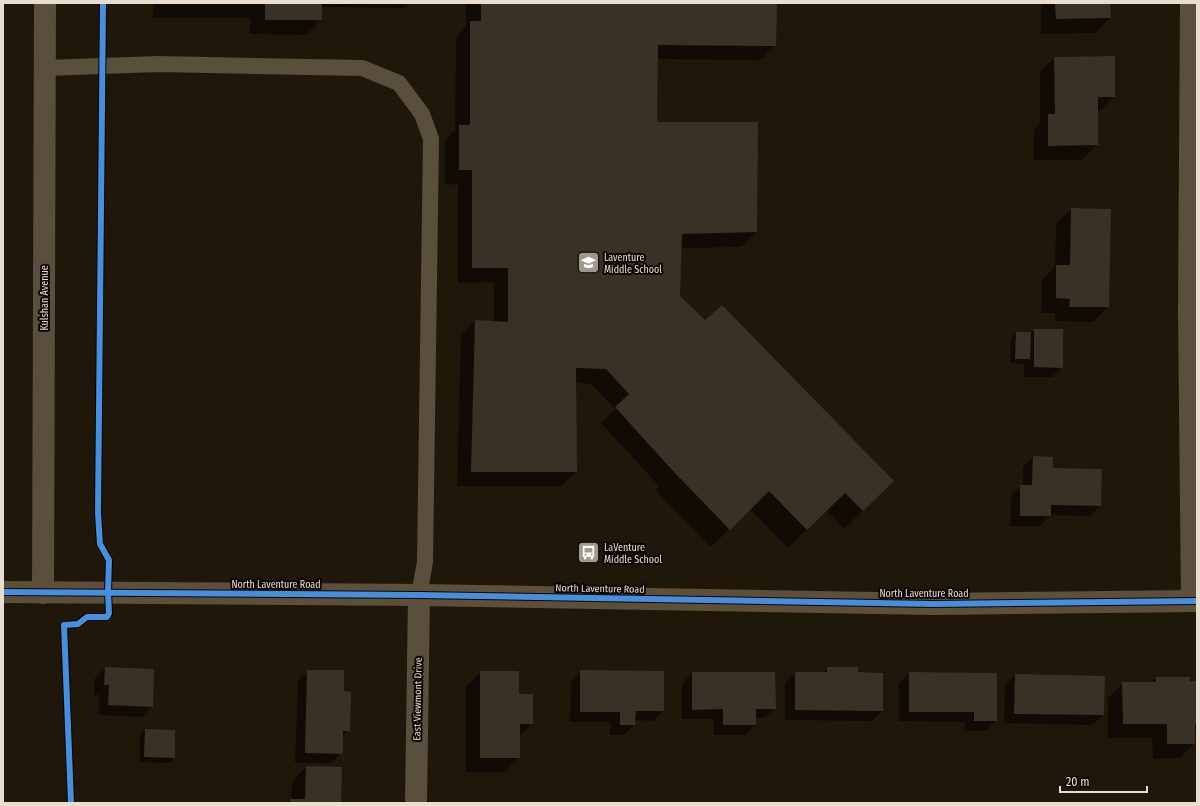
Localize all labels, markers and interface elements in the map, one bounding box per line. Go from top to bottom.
school or university icon: Laventure Middle School [575,250,601,276]
place label: Laventure Middle School [604,252,662,276]
street label: Kulshan Avenue [39,265,51,331]
bus stop icon: LaVenture Middle School [576,540,602,566]
place label: LaVenture Middle School [604,542,662,566]
street label: North Laventure Road [231,579,321,591]
street label: North Laventure Road [555,582,645,596]
street label: North Laventure Road [879,588,969,600]
street label: East Viewmont Drive [411,657,425,741]
scale bar [1060,768,1147,794]
text: 20 m [1066,775,1090,789]

